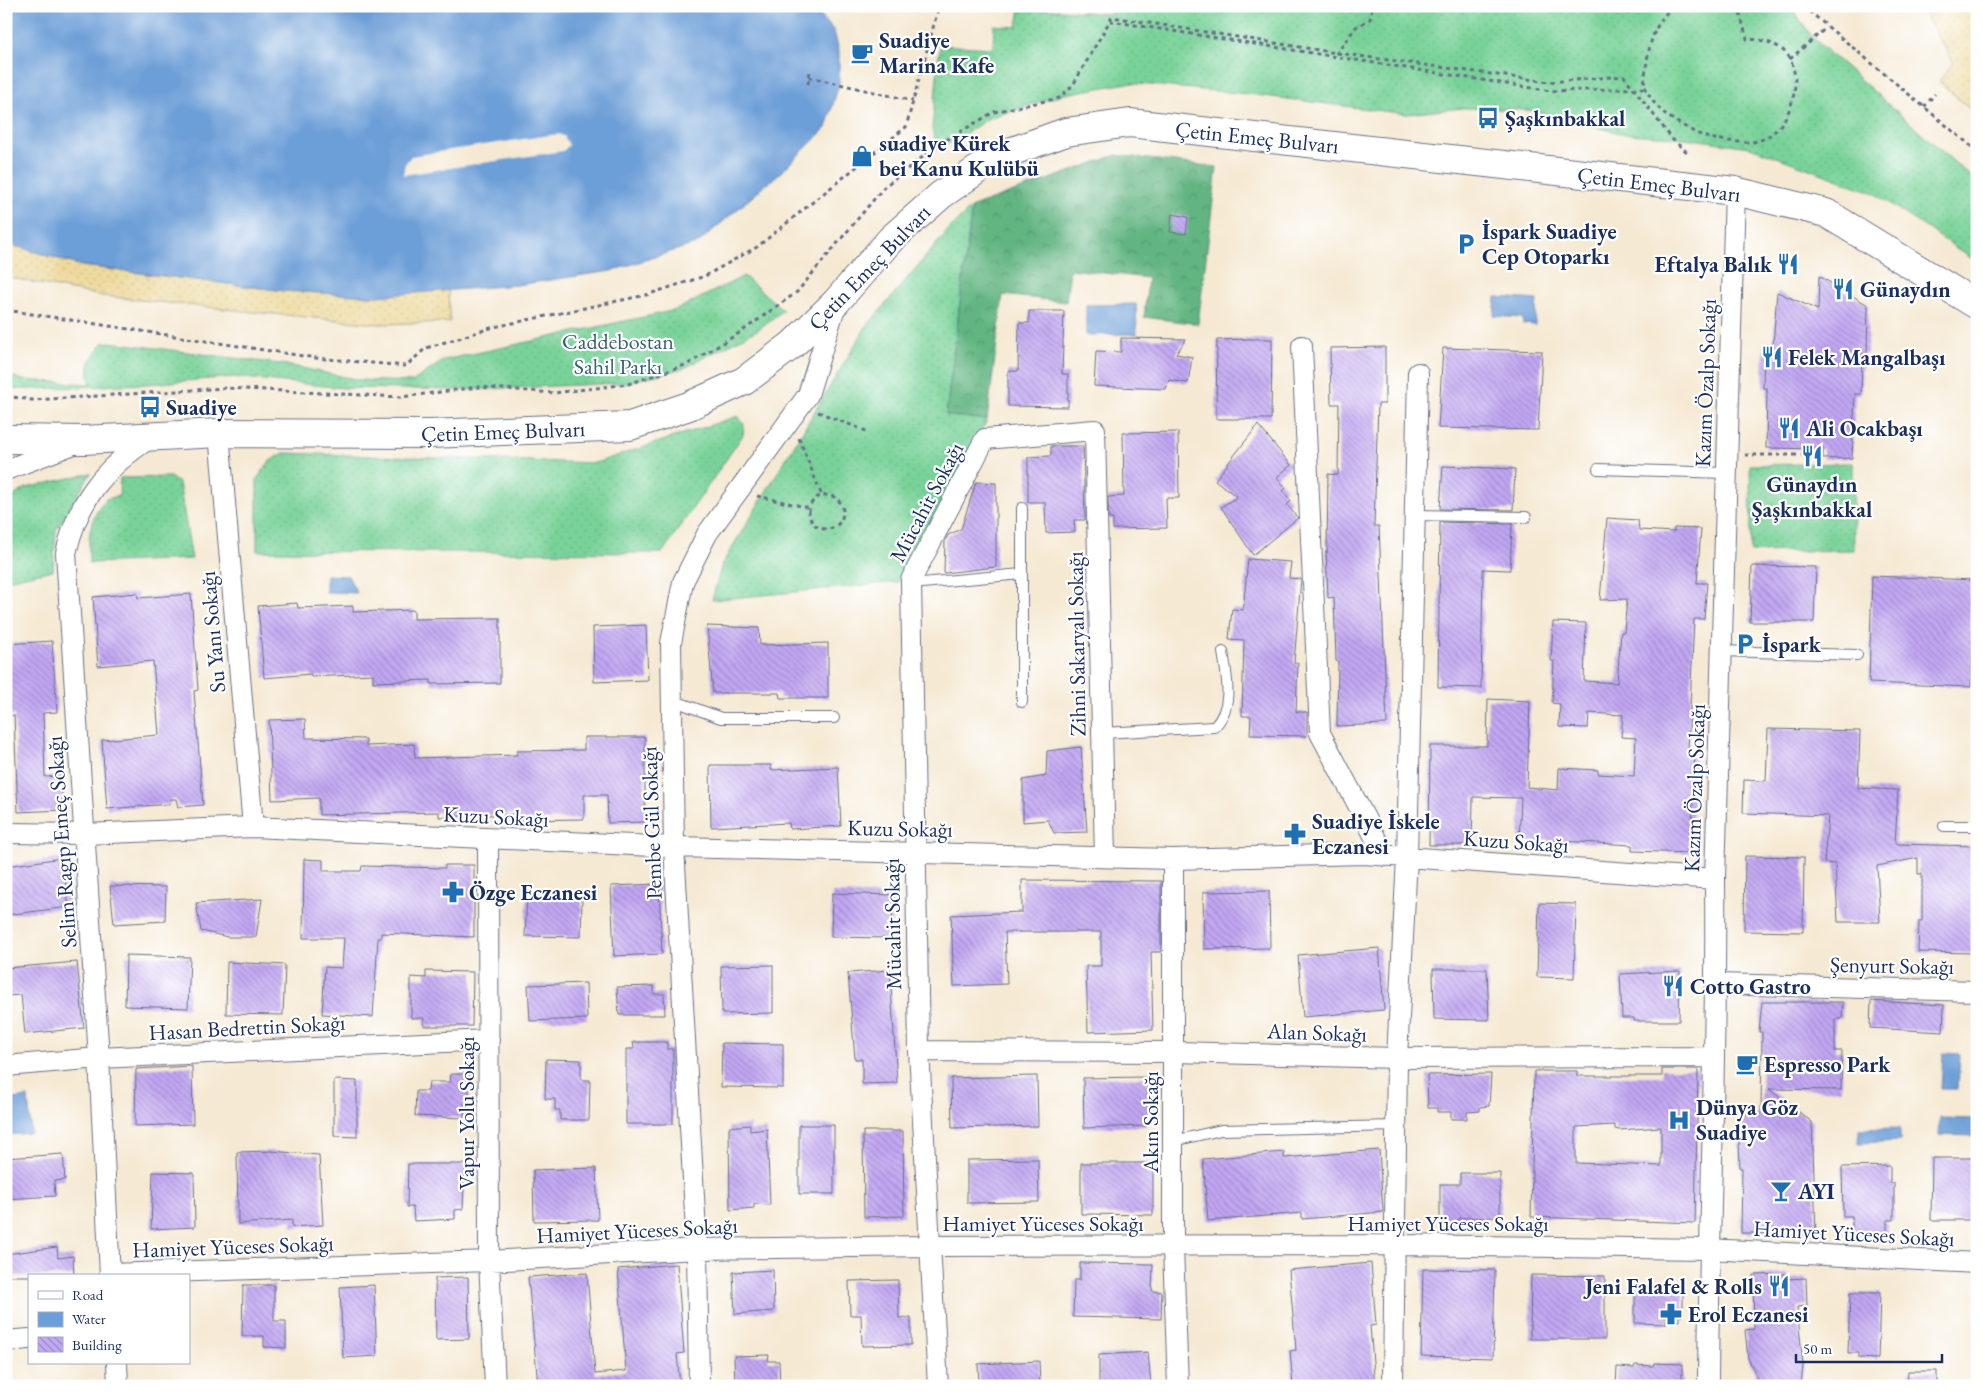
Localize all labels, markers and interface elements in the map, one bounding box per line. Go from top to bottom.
place label: Suadiye Marina Kafe [879,26,994,80]
cafe icon: Suadiye Marina Kafe [849,40,875,66]
place label: Şaşkınbakkal [1505,104,1625,133]
bus stop icon: Şaşkınbakkal [1475,105,1501,131]
street label: Çetin Emeç Bulvarı [1174,114,1340,161]
place label: suadiye Kürek bei Kanu Kulübü [879,129,1039,183]
shop icon: suadiye Kürek bei Kanu Kulübü [849,143,875,169]
street label: Çetin Emeç Bulvarı [1576,160,1742,209]
street label: Çetin Emeç Bulvarı [802,198,937,337]
place label: İspark Suadiye Cep Otoparkı [1482,217,1617,271]
parking icon: İspark Suadiye Cep Otoparkı [1453,231,1479,257]
place label: Eftalya Balık [1654,250,1773,279]
restaurant icon: Eftalya Balık [1775,251,1801,277]
place label: Günaydın [1860,275,1951,304]
restaurant icon: Günaydın [1830,276,1856,302]
street label: Kazım Özalp Sokağı [1688,298,1723,468]
park label: Caddebostan Sahil Parkı [562,327,674,381]
place label: Felek Mangalbaşı [1788,343,1946,372]
restaurant icon: Felek Mangalbaşı [1759,344,1785,370]
place label: Suadiye [166,393,237,422]
bus stop icon: Suadiye [137,394,163,420]
street label: Çetin Emeç Bulvarı [420,414,586,449]
place label: Ali Ocakbaşı [1805,414,1923,443]
restaurant icon: Ali Ocakbaşı [1776,415,1802,441]
street label: Mücahit Sokağı [883,437,970,567]
restaurant icon: Günaydın Şaşkınbakkal [1799,443,1825,469]
place label: Günaydın Şaşkınbakkal [1752,470,1872,524]
street label: Zihni Sakaryalı Sokağı [1060,551,1093,737]
street label: Su Yanı Sokağı [193,570,232,694]
place label: İspark [1762,630,1822,659]
parking icon: İspark [1732,631,1758,657]
street label: Kazım Özalp Sokağı [1677,703,1712,873]
street label: Selim Ragıp Emeç Sokağı [40,735,83,949]
street label: Pembe Gül Sokağı [634,746,669,900]
street label: Kuzu Sokağı [442,799,550,834]
place label: Suadiye İskele Eczanesi [1312,807,1440,861]
street label: Kuzu Sokağı [847,813,953,844]
pharmacy icon: Suadiye İskele Eczanesi [1282,821,1308,847]
street label: Kuzu Sokağı [1462,823,1570,860]
street label: Mücahit Sokağı [877,858,908,990]
place label: Özge Eczanesi [469,878,598,907]
pharmacy icon: Özge Eczanesi [440,879,466,905]
street label: Şenyurt Sokağı [1830,950,1954,981]
place label: Cotto Gastro [1690,972,1811,1001]
restaurant icon: Cotto Gastro [1660,973,1686,999]
street label: Hasan Bedrettin Sokağı [148,1008,346,1047]
street label: Alan Sokağı [1265,1016,1368,1049]
street label: Vapur Yolu Sokağı [452,1036,481,1190]
place label: Espresso Park [1764,1050,1891,1079]
cafe icon: Espresso Park [1734,1051,1760,1077]
street label: Akın Sokağı [1136,1071,1165,1174]
place label: Dünya Göz Suadiye [1696,1093,1799,1147]
hospital icon: Dünya Göz Suadiye [1666,1107,1692,1133]
place label: AYI [1797,1177,1835,1206]
bar icon: AYI [1768,1178,1794,1204]
street label: Hamiyet Yüceses Sokağı [942,1209,1144,1238]
street label: Hamiyet Yüceses Sokağı [1347,1209,1549,1238]
street label: Hamiyet Yüceses Sokağı [536,1211,738,1250]
street label: Hamiyet Yüceses Sokağı [1753,1214,1955,1253]
street label: Hamiyet Yüceses Sokağı [132,1228,334,1265]
place label: Jeni Falafel & Rolls [1583,1272,1762,1301]
restaurant icon: Jeni Falafel & Rolls [1766,1273,1792,1299]
legend [28,1274,190,1364]
text: Road [72,1285,104,1304]
place label: Erol Eczanesi [1688,1300,1809,1329]
pharmacy icon: Erol Eczanesi [1658,1301,1684,1327]
text: Water [72,1309,106,1328]
scale bar [1796,1332,1942,1364]
text: Building [72,1335,122,1354]
text: 50 m [1803,1339,1832,1358]

